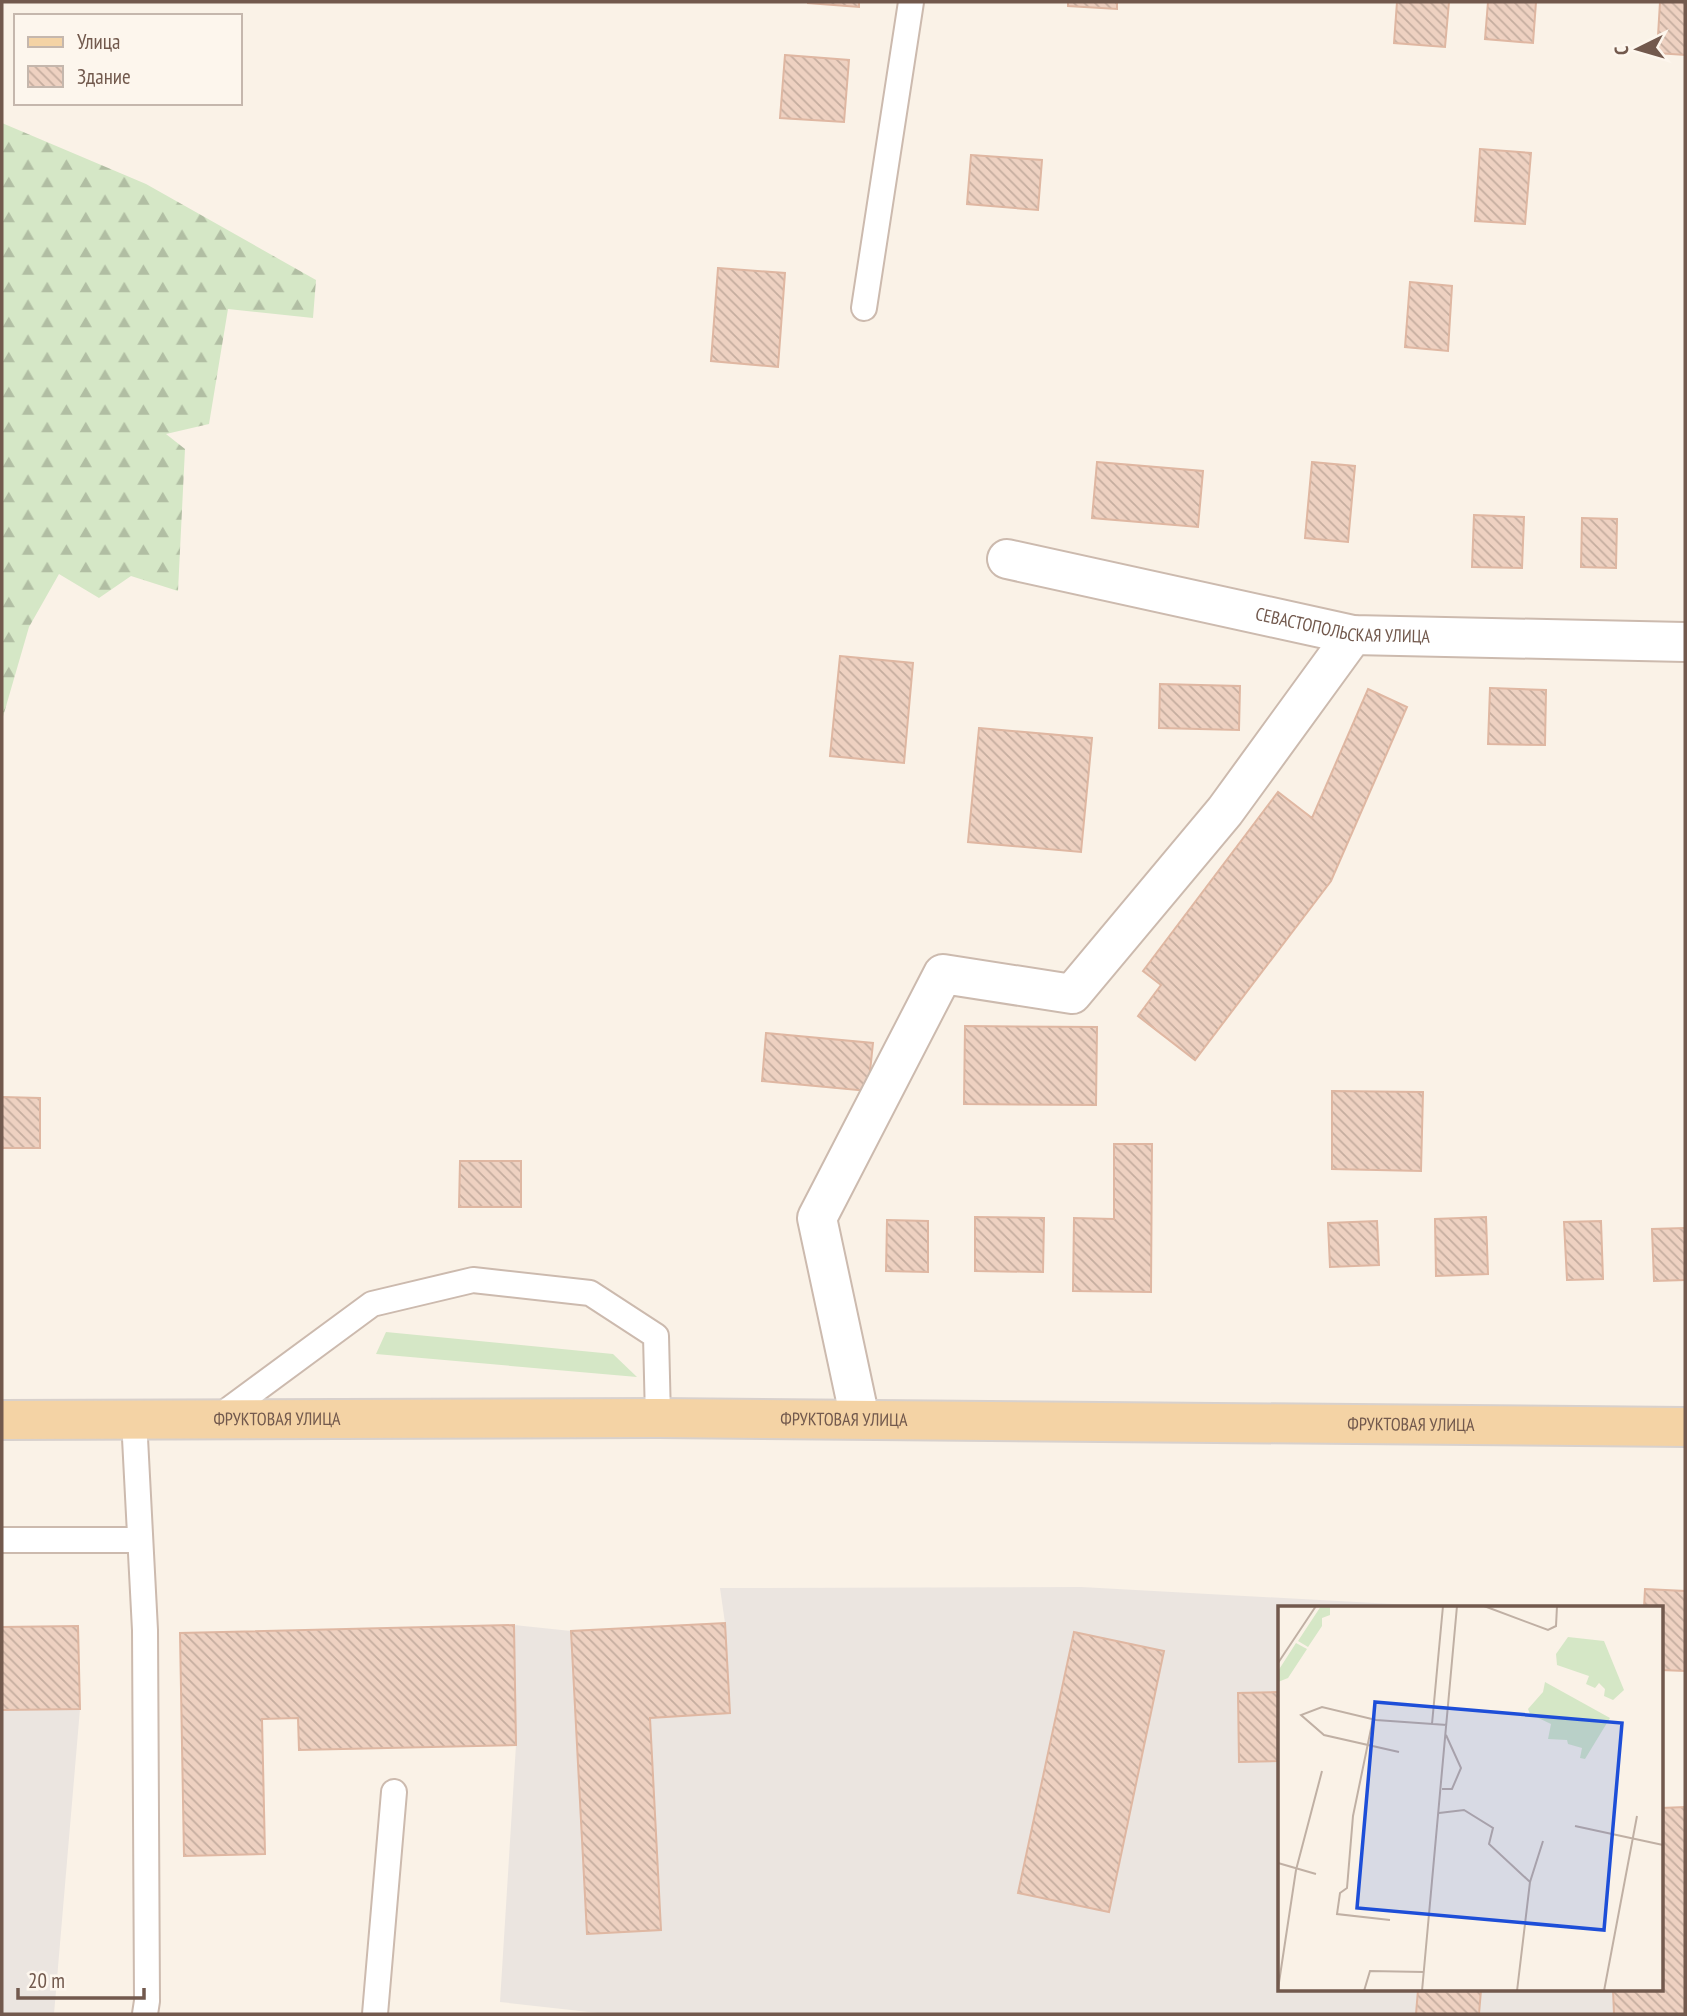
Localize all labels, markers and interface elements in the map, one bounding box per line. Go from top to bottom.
legend [14,14,242,105]
north arrow [1603,14,1673,84]
text: Улица [77,28,120,55]
text: С [1609,45,1633,56]
text: Здание [77,63,131,90]
street label: СЕВАСТОПОЛЬСКАЯ УЛИЦА [1253,602,1431,648]
street label: ФРУКТОВАЯ УЛИЦА [213,1407,341,1430]
street label: ФРУКТОВАЯ УЛИЦА [780,1407,908,1431]
street label: ФРУКТОВАЯ УЛИЦА [1347,1412,1475,1436]
inset map [1278,1606,1662,1992]
scale bar [18,1956,144,2000]
text: 20 m [28,1967,65,1994]

